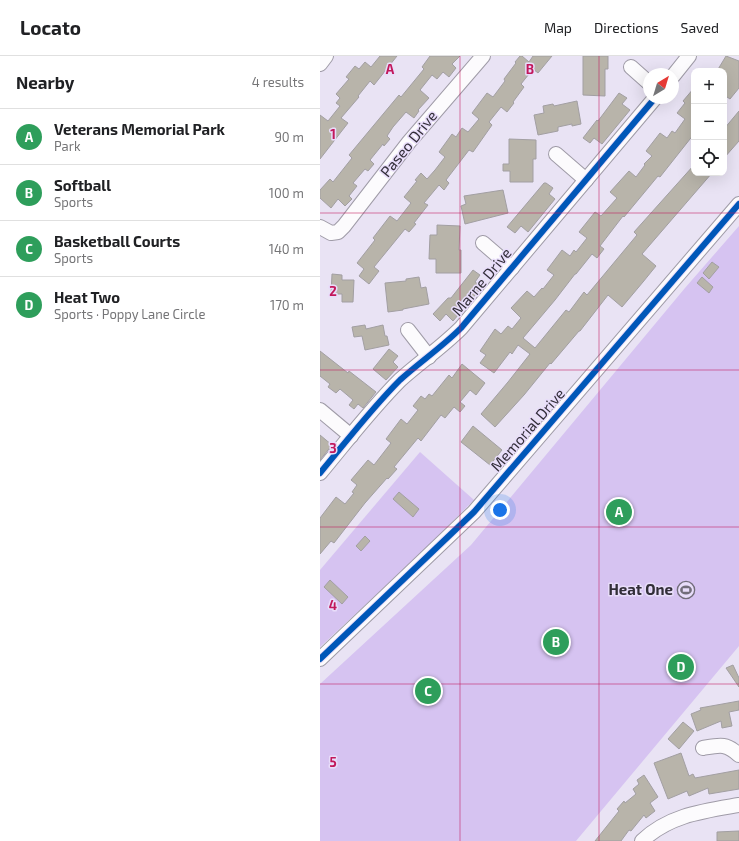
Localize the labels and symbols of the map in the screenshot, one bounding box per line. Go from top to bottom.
text: A [386,61,395,77]
text: B [526,61,534,77]
north arrow [643,68,679,104]
street label: Paseo Drive [376,107,440,180]
text: 1 [330,126,336,142]
street label: Marne Drive [448,244,515,319]
text: 2 [329,283,337,299]
street label: Memorial Drive [486,384,568,474]
text: 3 [329,440,337,456]
pin: A [606,497,632,527]
your location [490,500,510,520]
place label: Heat One [608,580,673,598]
sports icon: Heat One [676,580,696,600]
text: 4 [329,597,337,613]
pin: B [543,627,569,657]
pin: D [668,652,694,682]
pin: C [415,676,441,706]
text: 5 [329,754,337,770]

